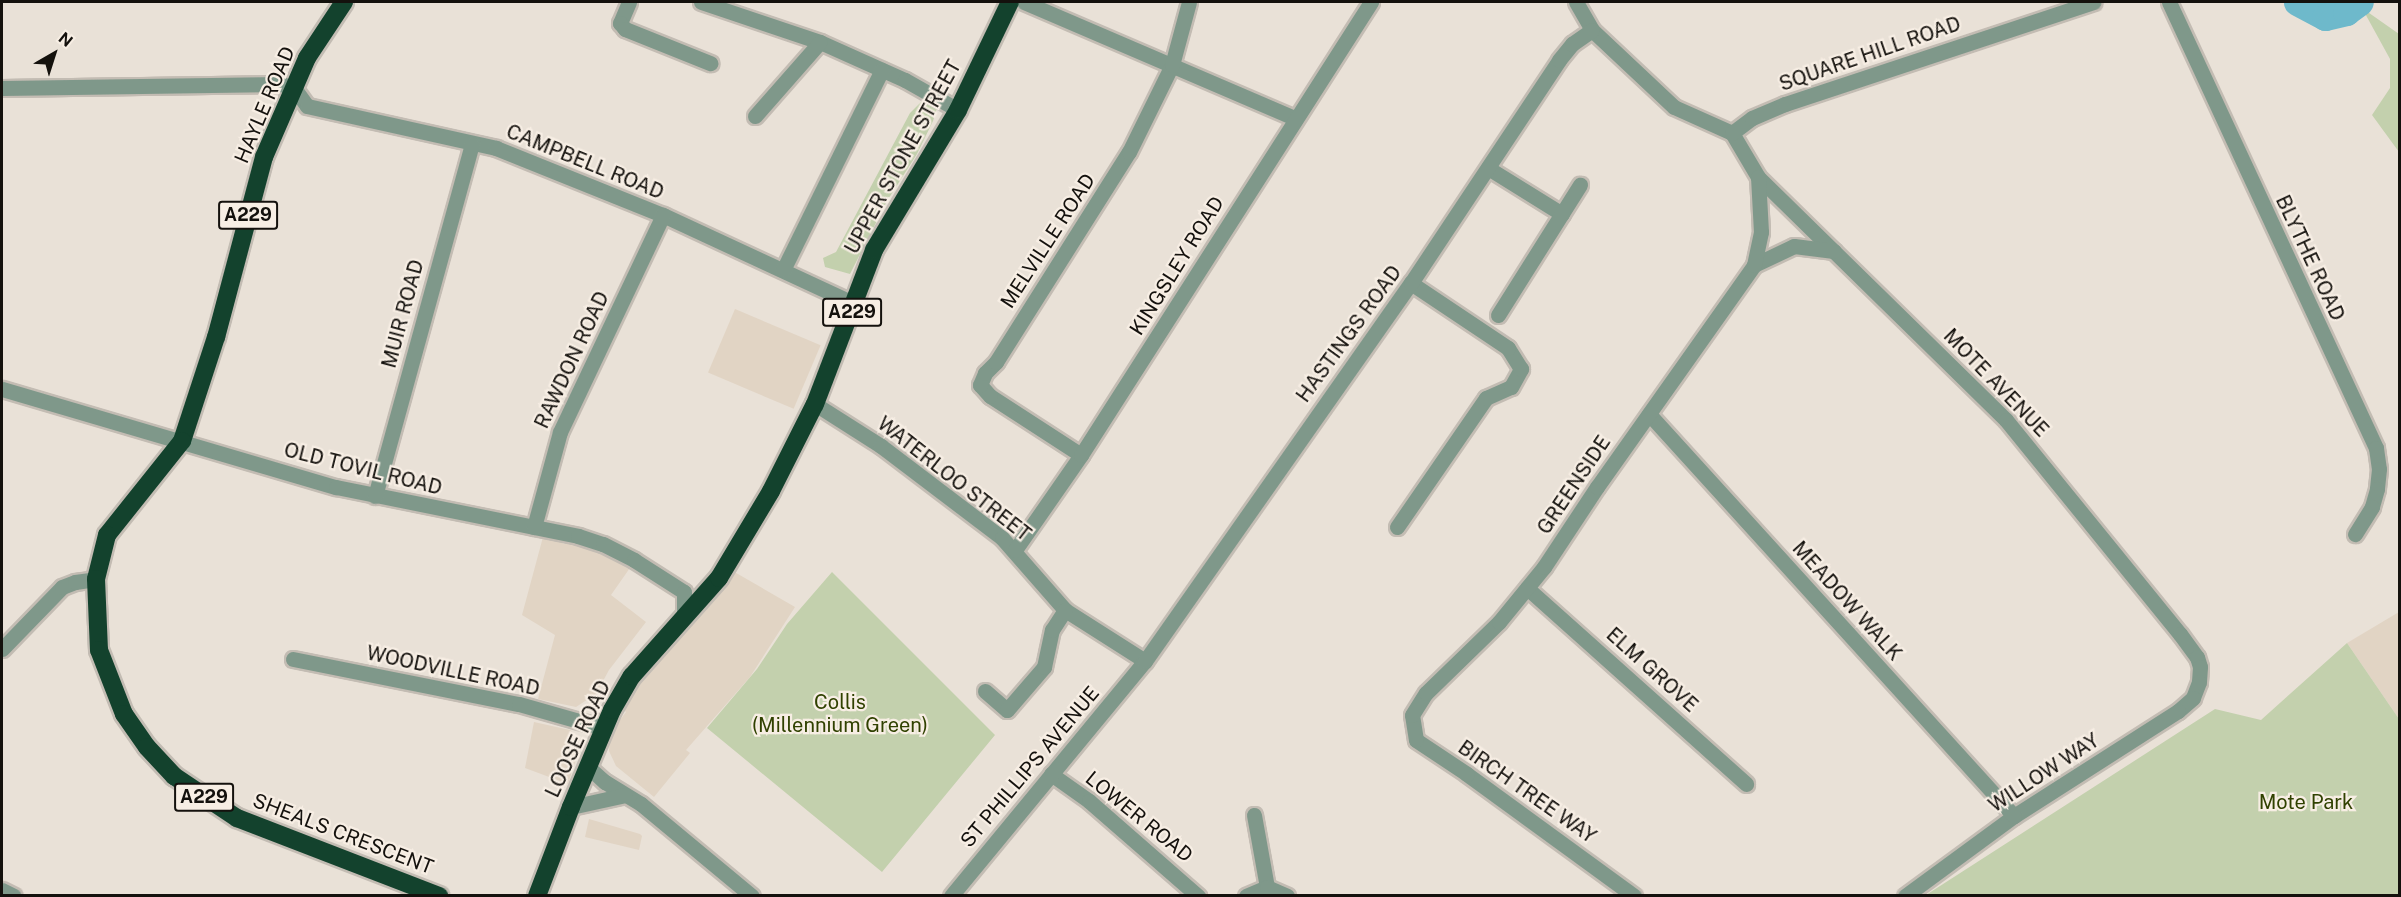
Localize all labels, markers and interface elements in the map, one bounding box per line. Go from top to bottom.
street label: SQUARE HILL ROAD [1776,12,1964,96]
north arrow [24,24,84,84]
text: N [55,28,76,51]
street label: HAYLE ROAD [230,43,300,167]
street label: UPPER STONE STREET [840,56,966,258]
street label: CAMPBELL ROAD [503,119,667,205]
street label: MELVILLE ROAD [996,169,1100,313]
street label: BLYTHE ROAD [2270,191,2350,325]
street label: KINGSLEY ROAD [1125,192,1229,340]
road number: A229 [218,200,278,230]
street label: MUIR ROAD [377,257,429,371]
street label: HASTINGS ROAD [1291,261,1407,407]
street label: RAWDON ROAD [530,288,614,432]
road number: A229 [822,297,882,327]
street label: MOTE AVENUE [1938,324,2054,442]
street label: WATERLOO STREET [872,412,1036,546]
street label: GREENSIDE [1532,431,1616,539]
street label: OLD TOVIL ROAD [282,438,444,500]
street label: MEADOW WALK [1787,536,1907,666]
street label: ELM GROVE [1601,623,1703,717]
street label: WOODVILLE ROAD [364,641,542,701]
street label: LOOSE ROAD [540,677,616,801]
street label: ST PHILLIPS AVENUE [956,682,1104,852]
park label: Collis (Millennium Green) [752,691,928,738]
street label: WILLOW WAY [1984,728,2104,818]
street label: BIRCH TREE WAY [1453,735,1601,849]
street label: LOWER ROAD [1081,766,1197,868]
road number: A229 [174,782,234,812]
street label: SHEALS CRESCENT [249,789,437,879]
park label: Mote Park [2259,790,2353,814]

